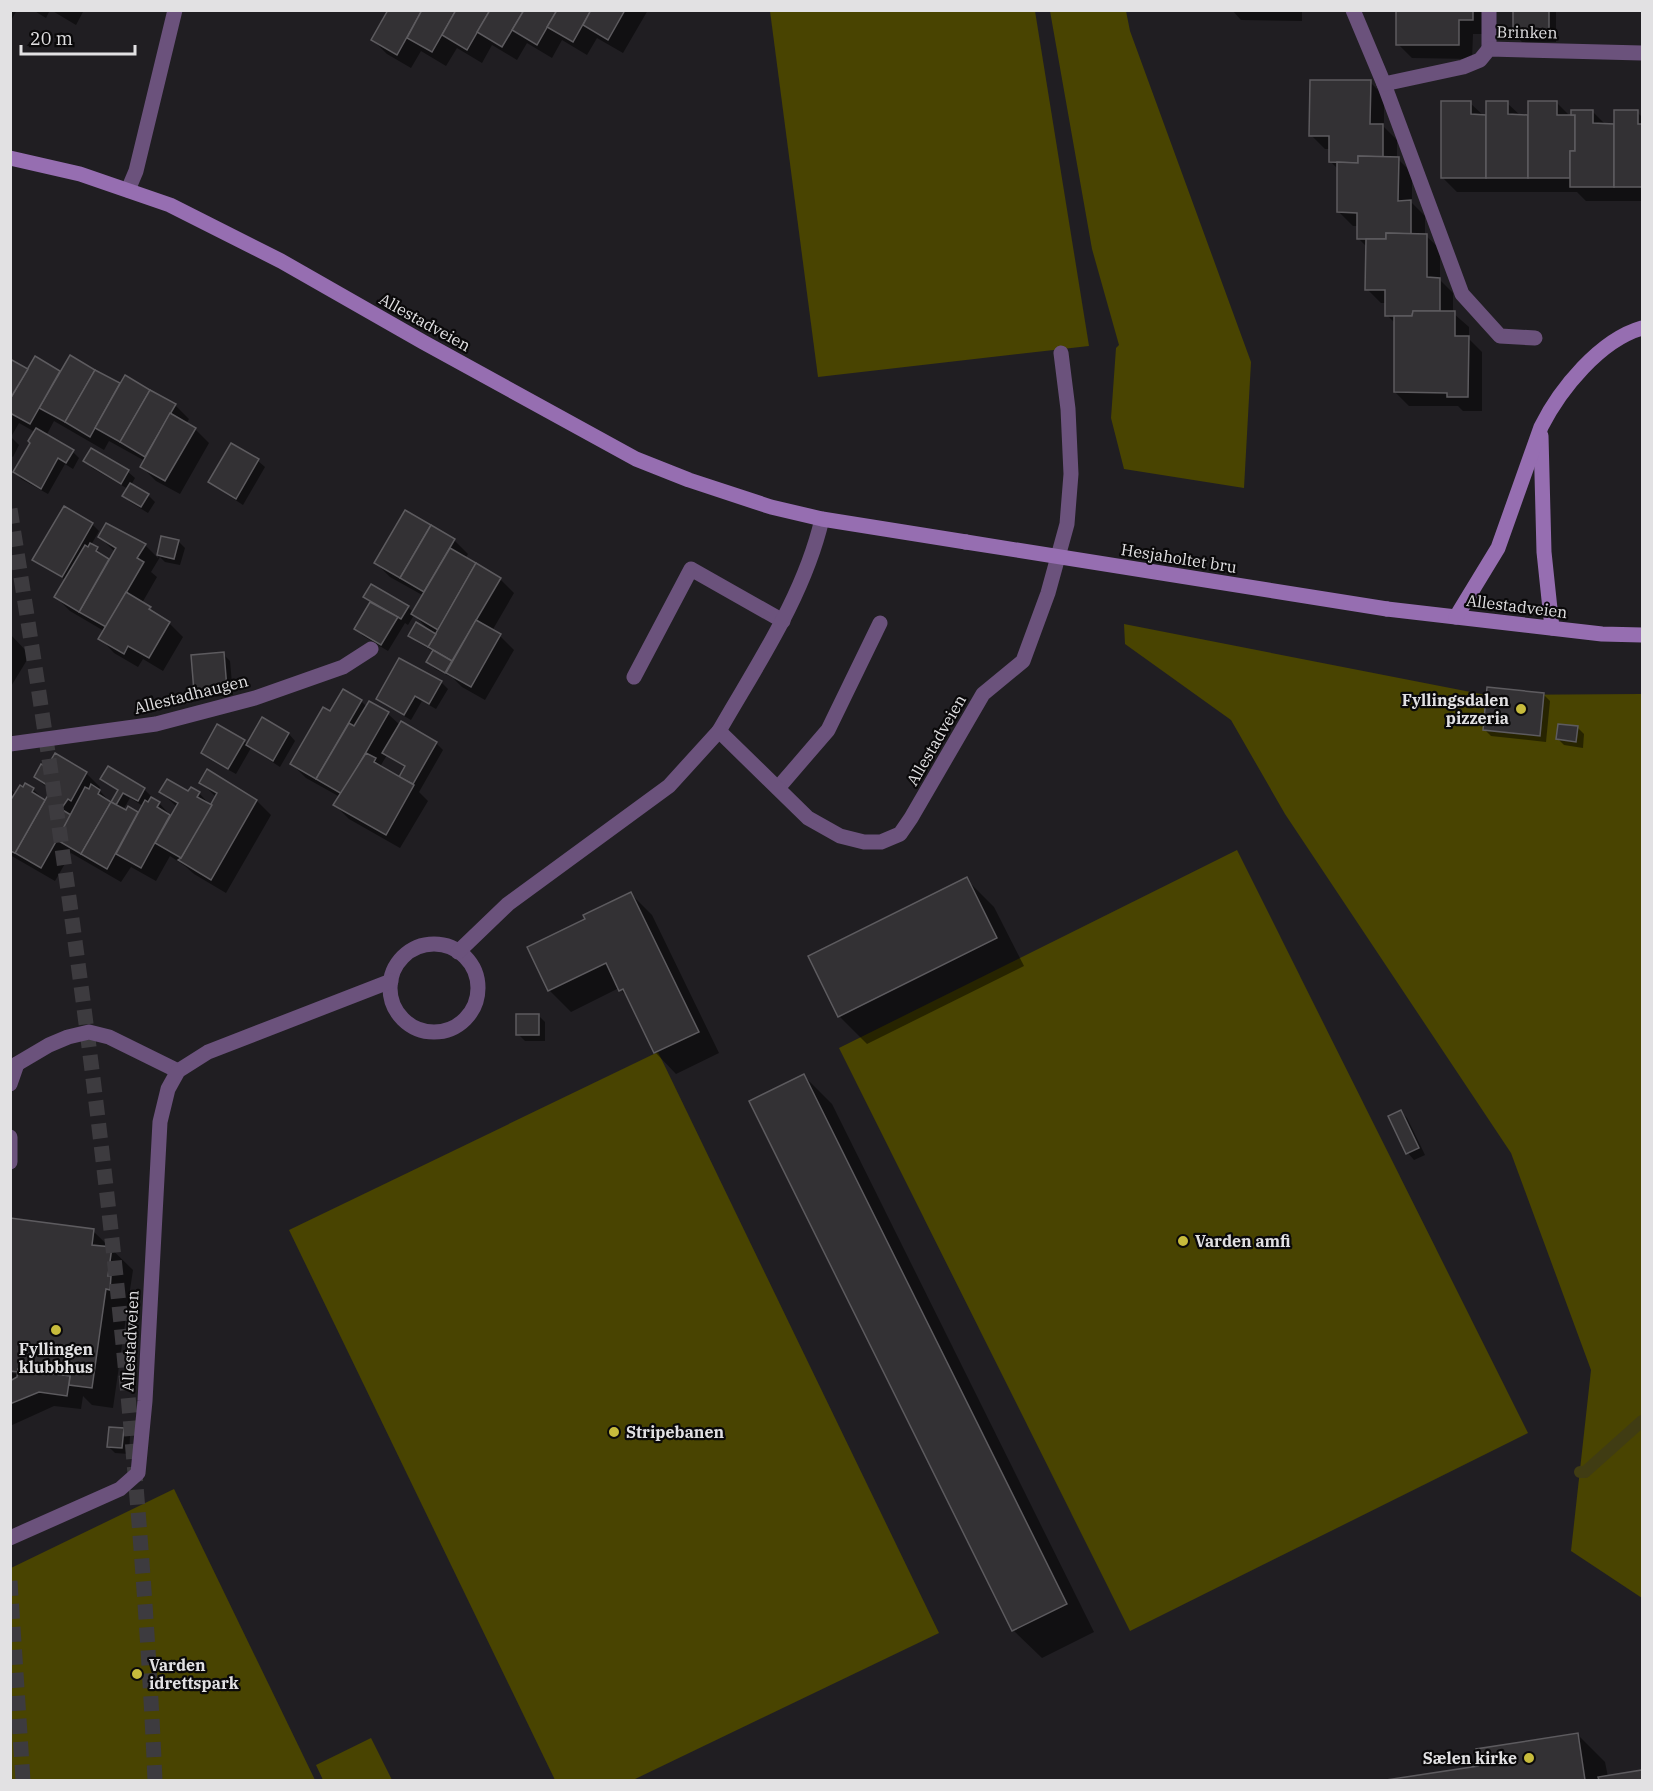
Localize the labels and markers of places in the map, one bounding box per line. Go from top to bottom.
place label: Fyllingsdalen pizzeria [1402,690,1509,728]
marker: Fyllingsdalen pizzeria [1514,702,1528,716]
place label: Varden amfi [1195,1231,1291,1251]
marker: Varden amfi [1176,1234,1190,1248]
marker: Fyllingen klubbhus [49,1323,63,1337]
place label: Fyllingen klubbhus [19,1339,94,1377]
place label: Stripebanen [626,1422,725,1442]
marker: Stripebanen [607,1425,621,1439]
place label: Varden idrettspark [149,1655,239,1693]
marker: Varden idrettspark [130,1667,144,1681]
place label: Sælen kirke [1423,1748,1517,1768]
marker: Sælen kirke [1522,1751,1536,1765]

